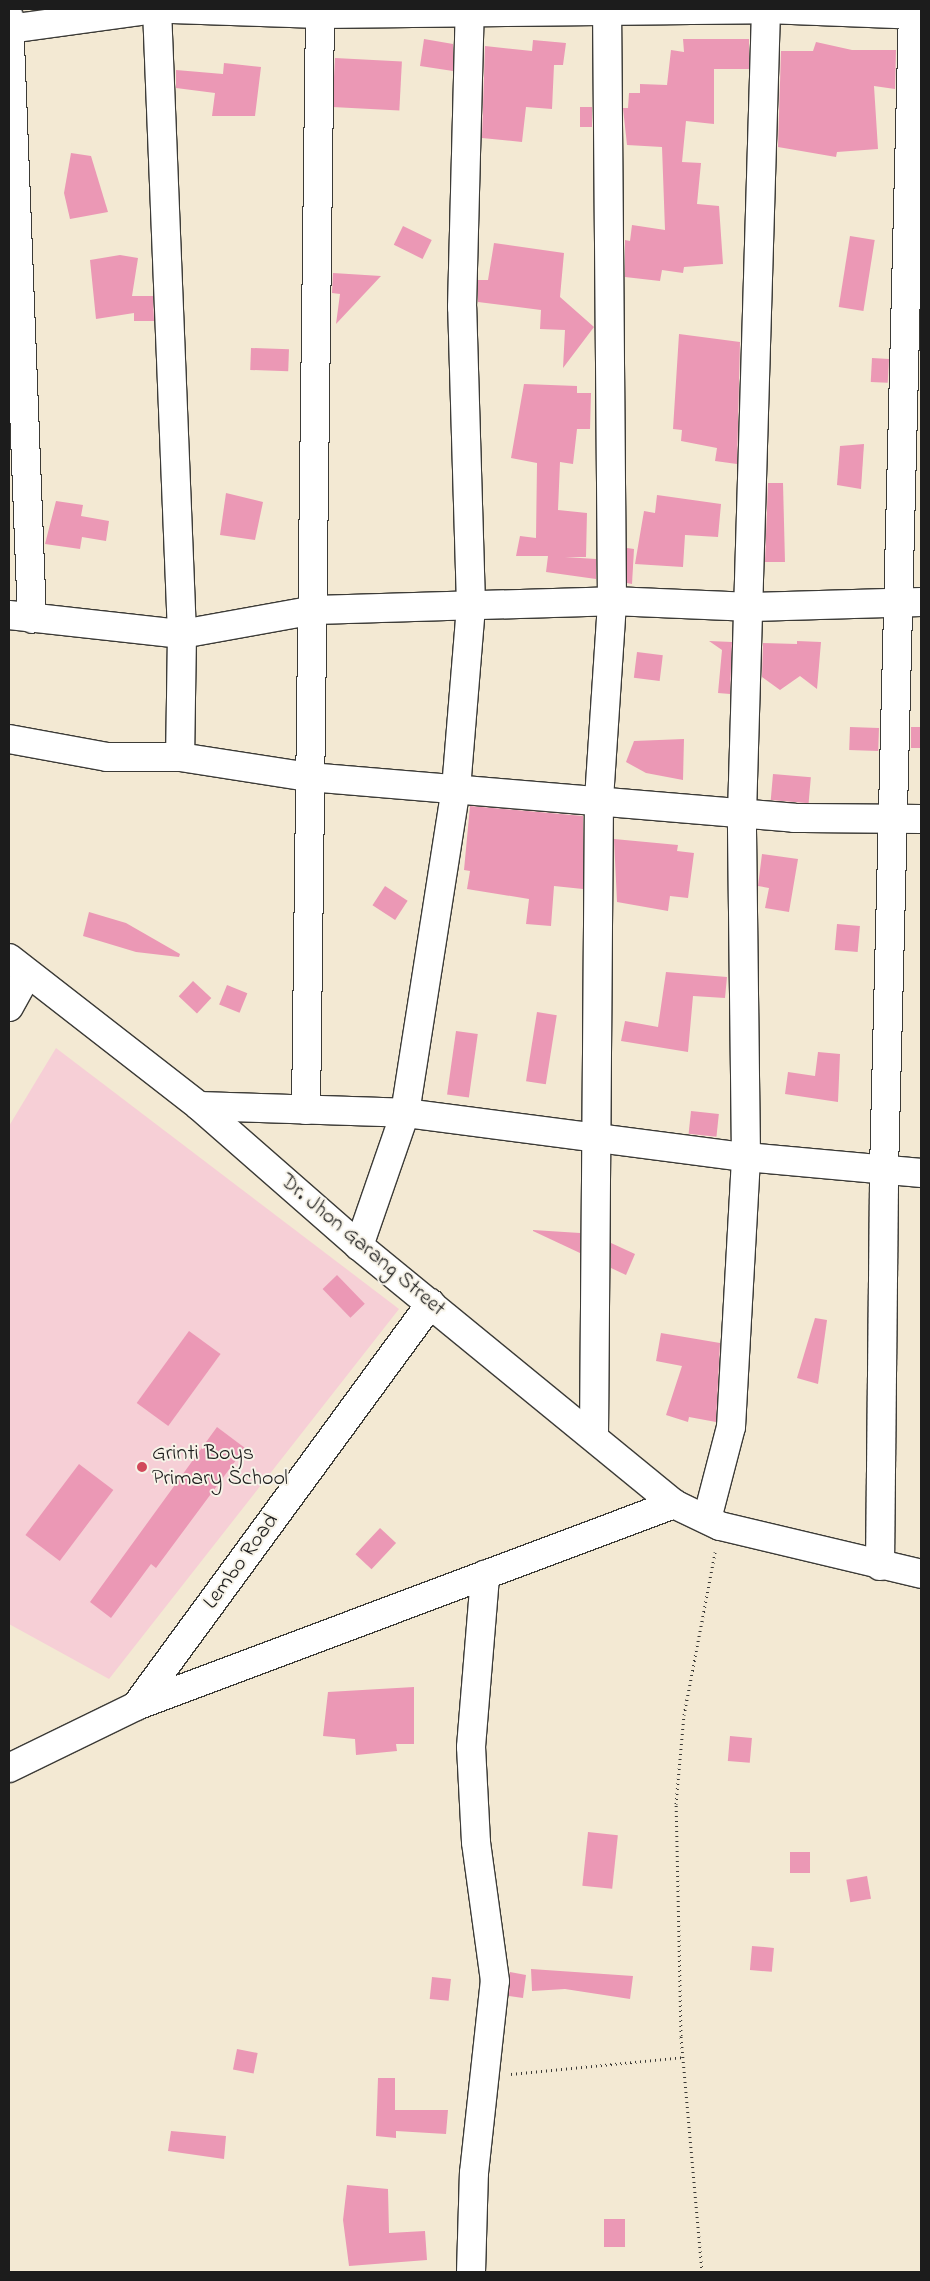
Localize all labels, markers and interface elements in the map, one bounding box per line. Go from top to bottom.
street label: Dr. Jhon Garang Street [274,1169,450,1323]
place label: Grinti Boys Primary School [152,1441,288,1492]
marker: Grinti Boys Primary School [136,1461,148,1473]
street label: Lembo Road [199,1509,285,1615]

